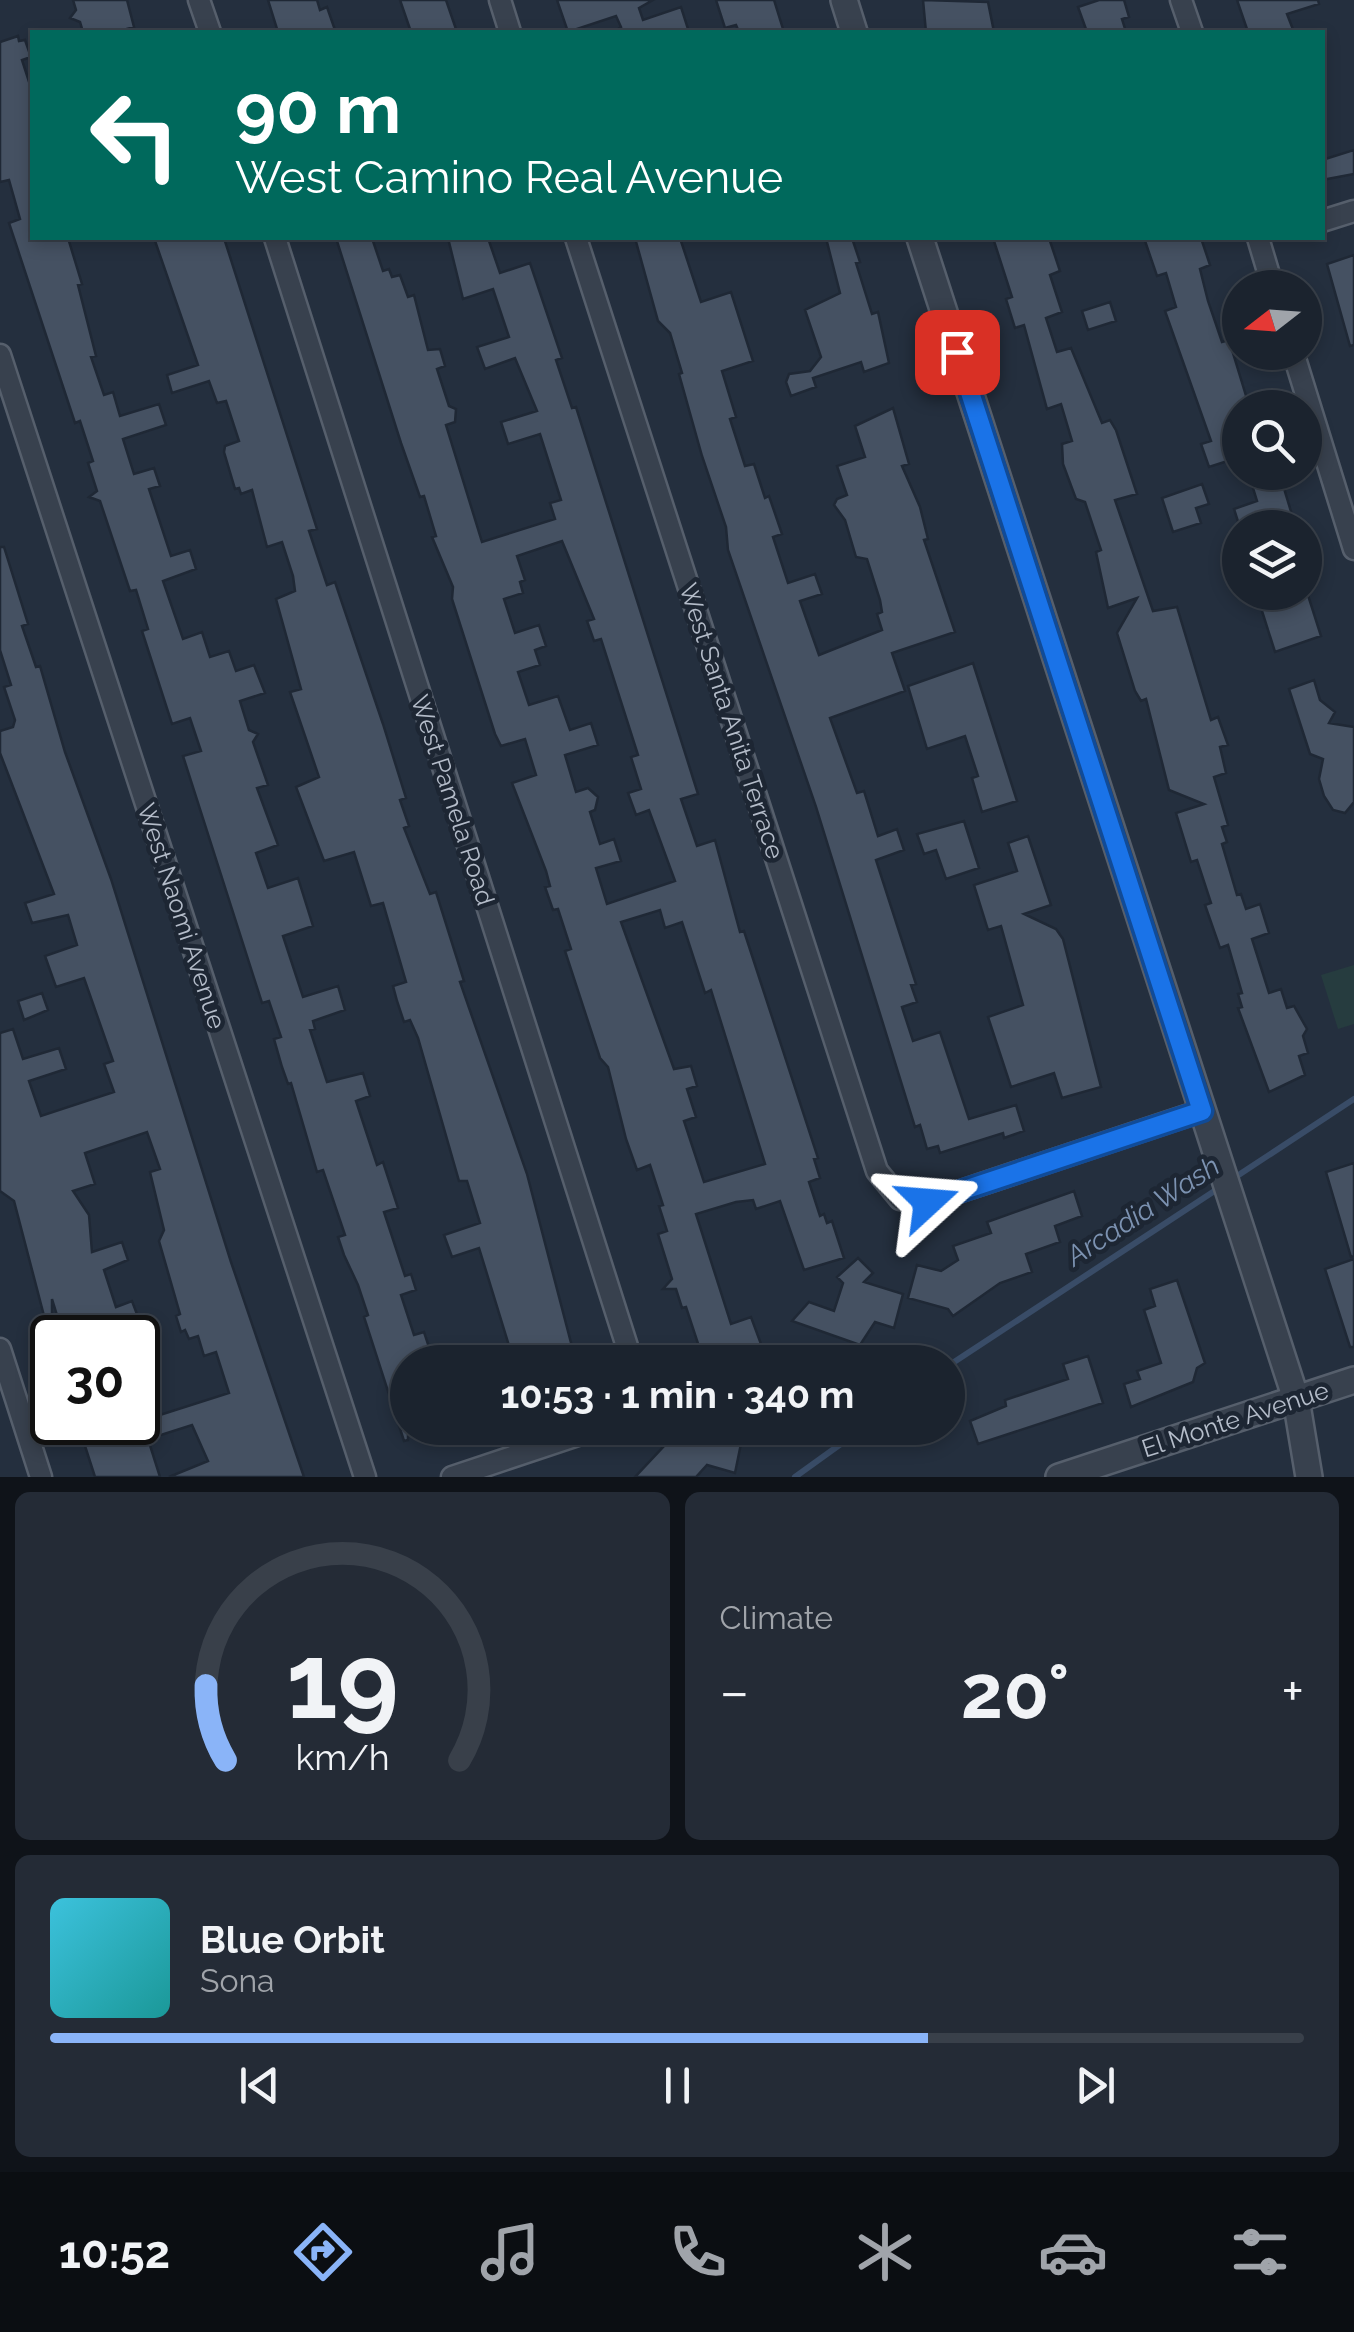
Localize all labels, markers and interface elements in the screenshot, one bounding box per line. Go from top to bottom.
text: 90 m [235,67,401,149]
icon: left [70,70,200,200]
text: West Camino Real Avenue [235,151,783,204]
north arrow [1222,270,1322,370]
map controls [1222,270,1322,610]
pin [915,310,1000,395]
icon: arrive [930,325,985,380]
button: search [1222,390,1322,490]
button: layers [1222,510,1322,610]
street label: West Santa Anita Terrace [673,579,791,863]
street label: West Pamela Road [405,691,501,909]
street label: West Naomi Avenue [131,799,233,1033]
water label: Arcadia Wash [1059,1149,1226,1274]
position arrow [876,1150,980,1254]
speed limit sign: 30 [30,1315,160,1445]
text: 10:53 · 1 min · 340 m [501,1372,854,1417]
street label: El Monte Avenue [1138,1375,1332,1463]
text: Climate [720,1599,833,1636]
text: 19 [286,1620,399,1742]
text: 20° [961,1647,1069,1736]
text: − [720,1659,749,1724]
text: + [1281,1659,1304,1724]
text: km/h [295,1736,389,1778]
text: Blue Orbit [200,1917,385,1962]
text: Sona [200,1962,275,1999]
icon: previous [232,2058,287,2113]
icon: pause [650,2058,705,2113]
icon: next [1068,2058,1123,2113]
icon: directions [288,2217,358,2287]
icon: music [475,2217,545,2287]
icon: phone [663,2217,733,2287]
icon: climate [850,2217,920,2287]
icon: car [1038,2217,1108,2287]
icon: filters [1225,2217,1295,2287]
text: 10:52 [59,2226,170,2279]

